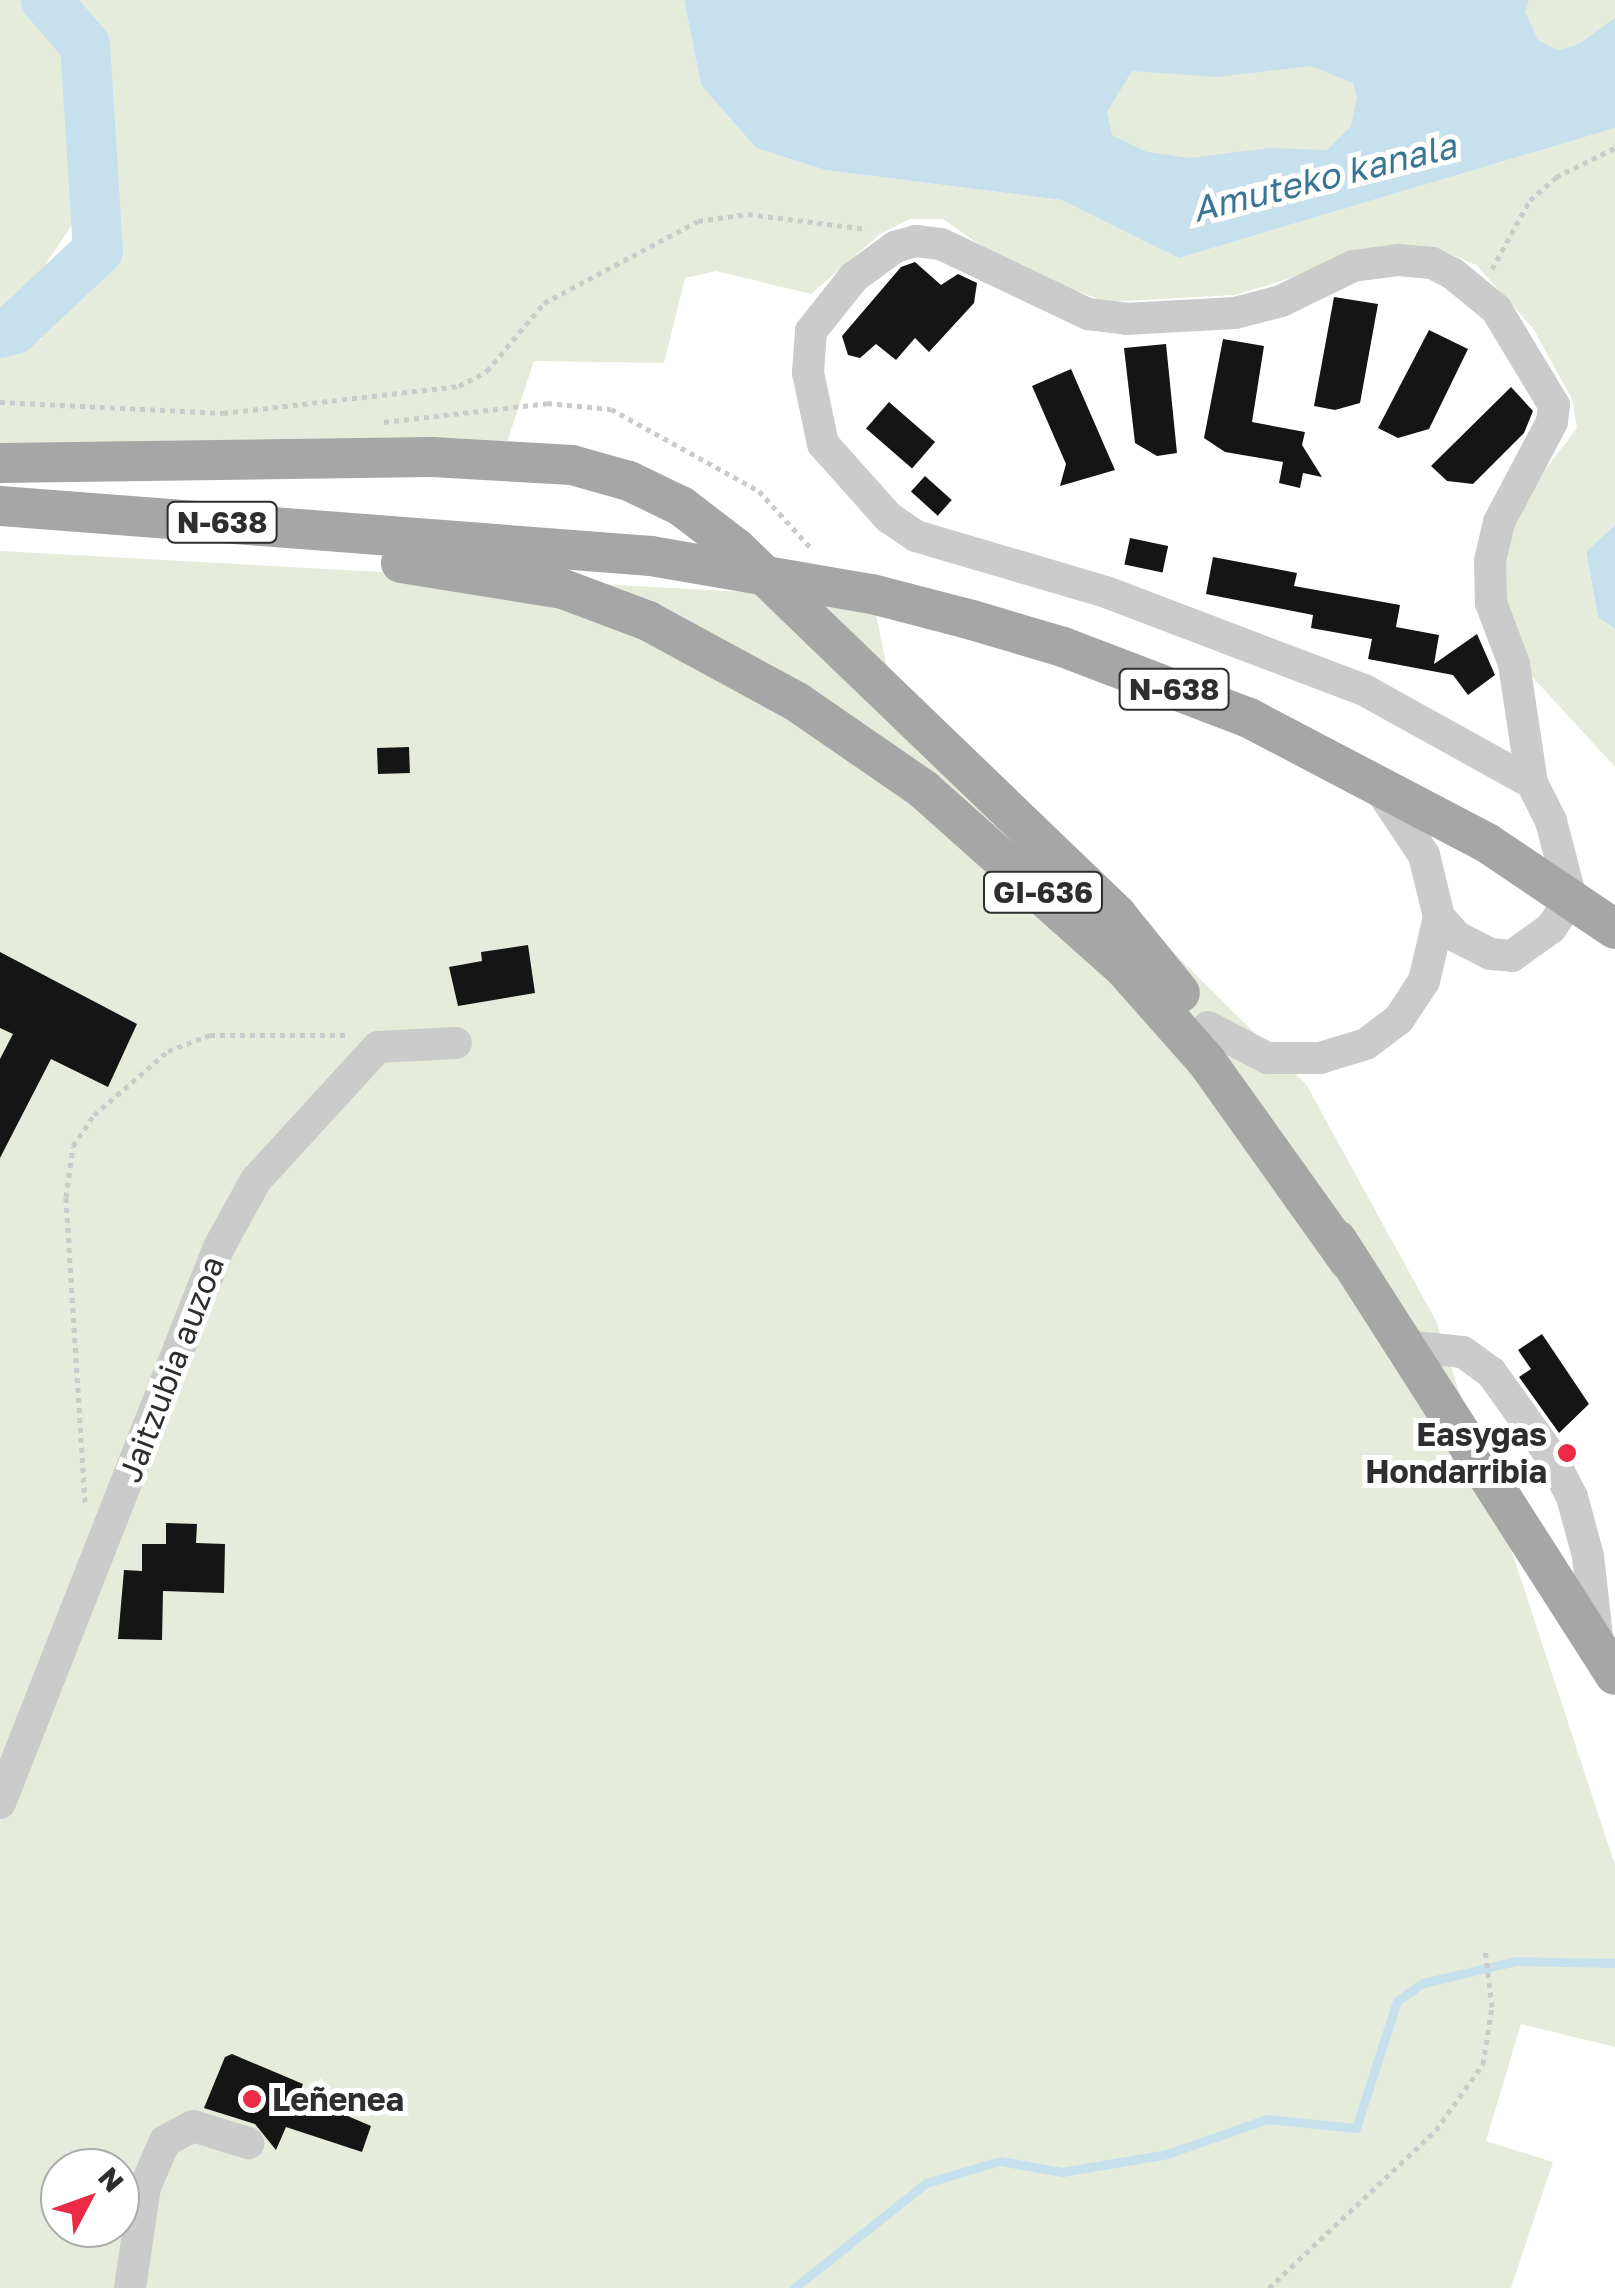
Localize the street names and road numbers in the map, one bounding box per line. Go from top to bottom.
road number: N-638 [164,497,280,547]
road number: N-638 [1116,664,1232,714]
road number: GI-636 [980,867,1106,917]
street label: Jaitzubia auzoa [110,1251,232,1487]

